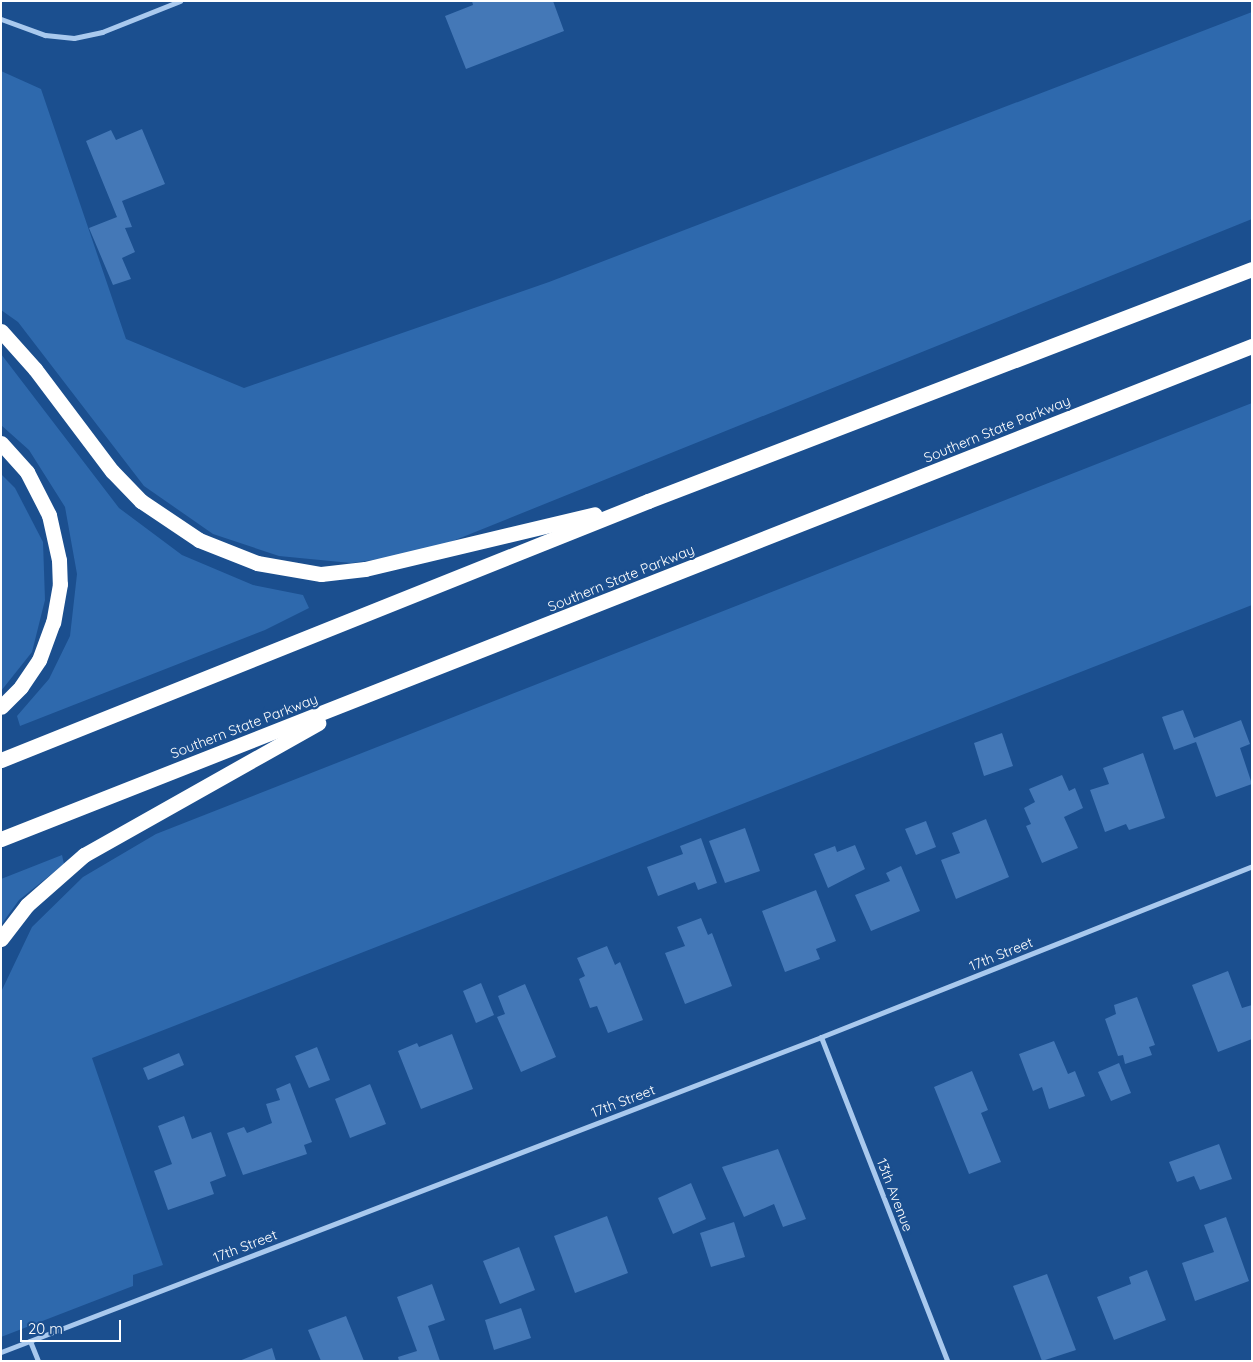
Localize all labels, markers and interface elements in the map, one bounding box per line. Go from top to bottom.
street label: Southern State Parkway [921,392,1073,466]
street label: Southern State Parkway [545,541,697,615]
street label: Southern State Parkway [168,690,320,762]
street label: 17th Street [967,934,1035,974]
street label: 17th Street [589,1081,657,1121]
street label: 13th Avenue [873,1156,917,1234]
street label: 17th Street [211,1226,279,1266]
scale bar [22,1310,124,1342]
text: 20 m [28,1319,63,1338]

